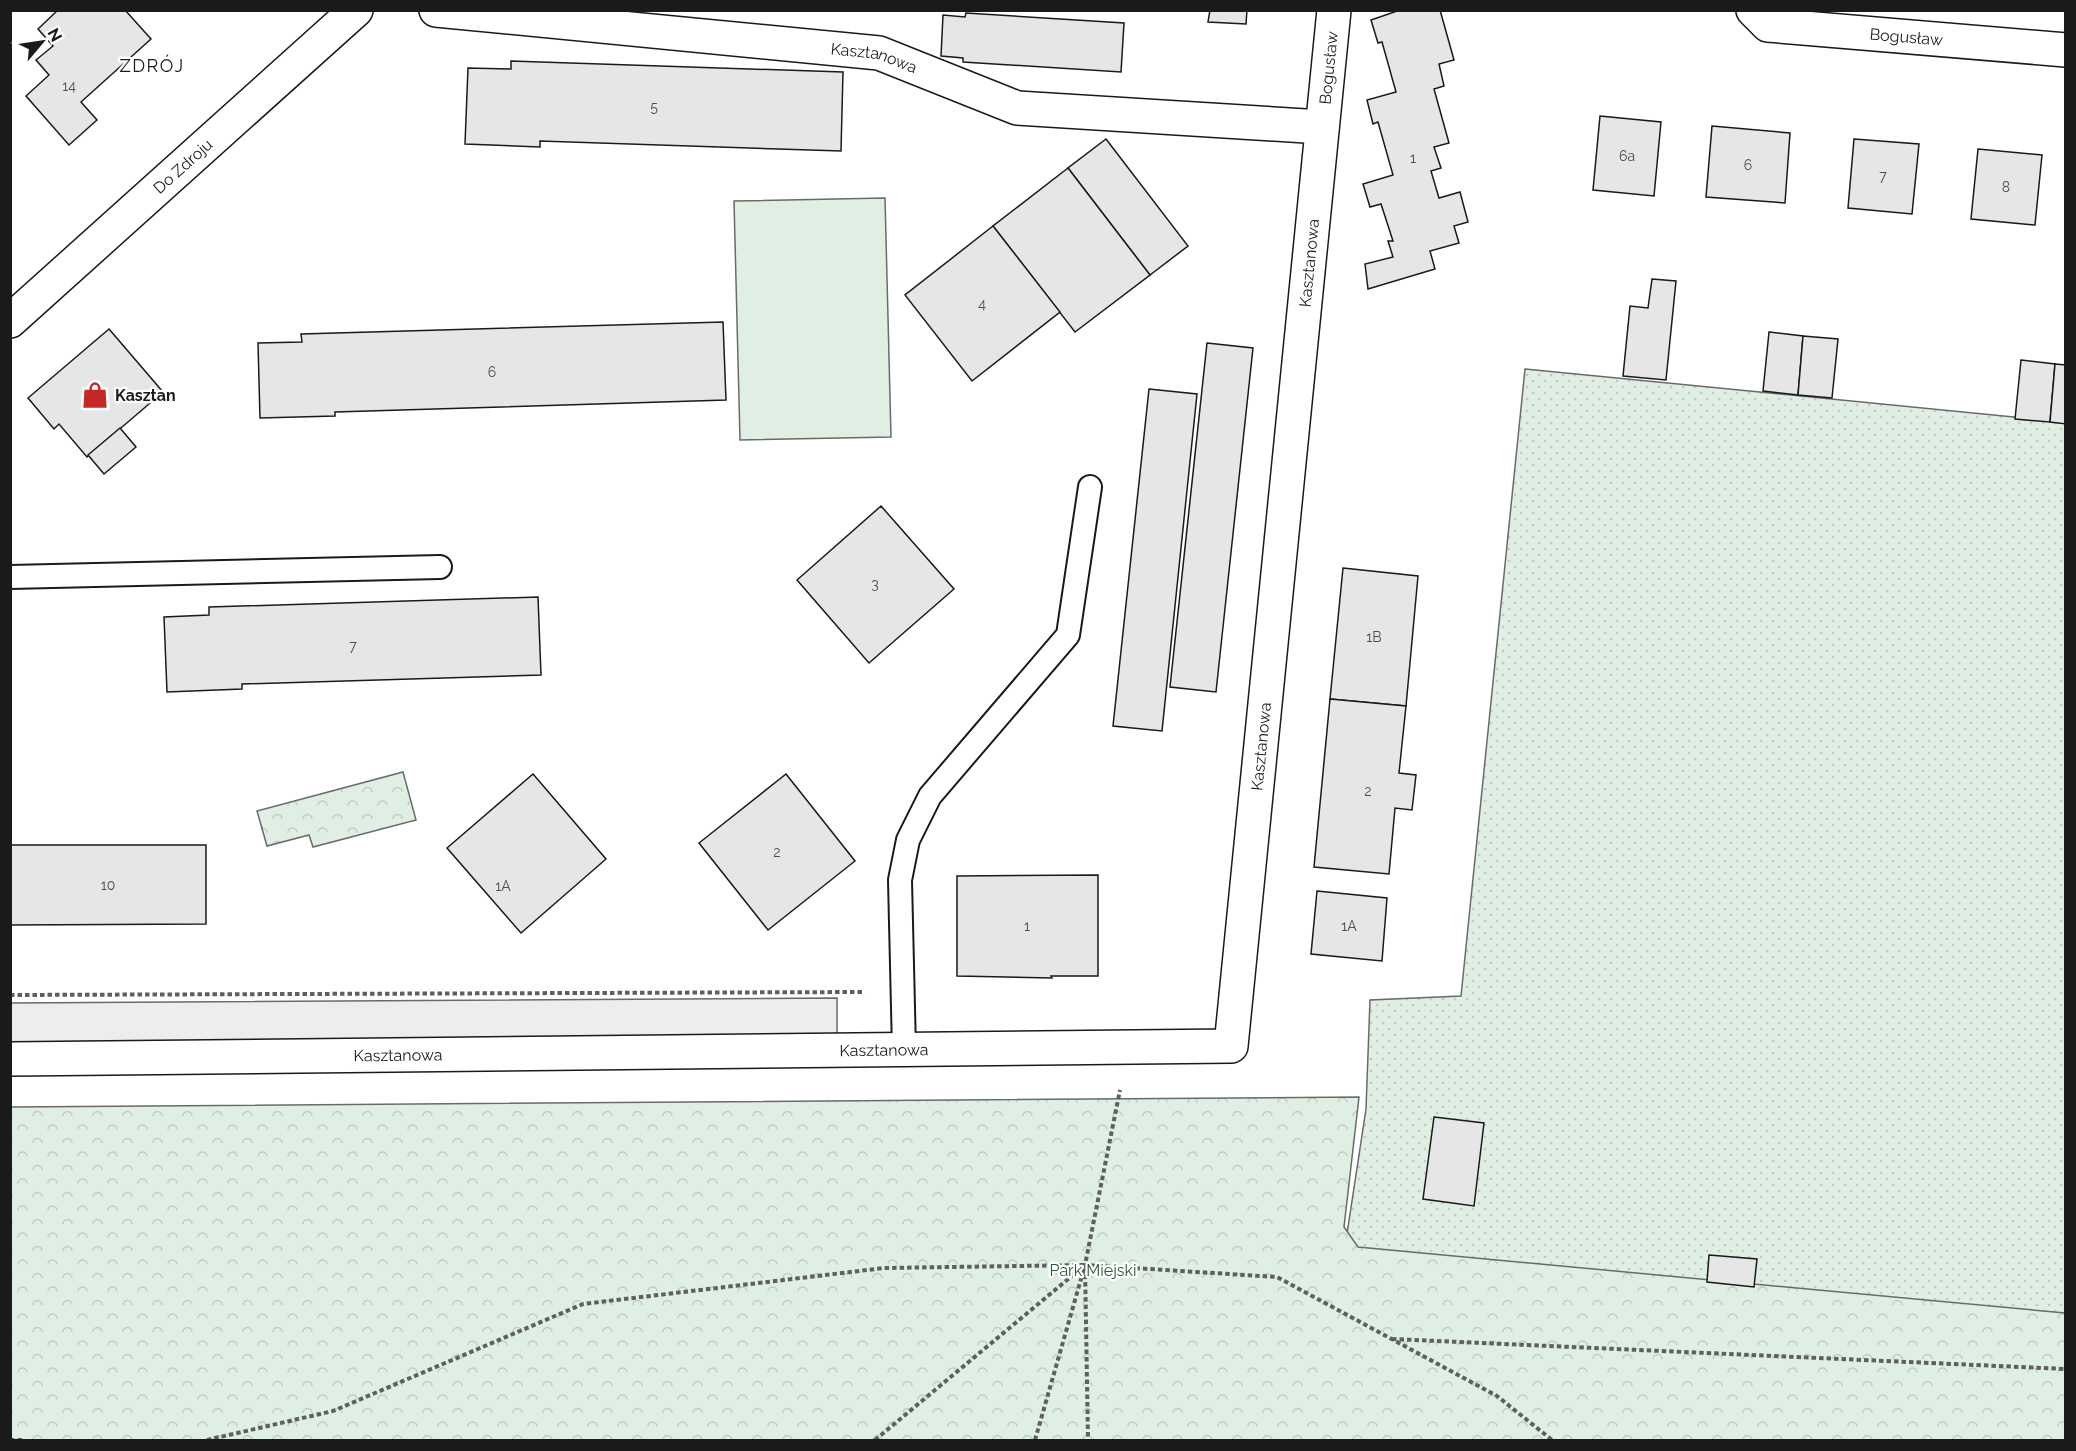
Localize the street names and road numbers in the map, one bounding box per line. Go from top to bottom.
street label: Bogusław [1869,24,1944,49]
street label: Bogusław [1315,30,1341,105]
street label: Kasztanowa [830,39,920,77]
street label: Do Zdroju [149,134,216,197]
street label: Kasztanowa [1295,218,1323,308]
street label: Kasztanowa [1247,701,1275,792]
street label: Kasztanowa [839,1040,928,1060]
street label: Kasztanowa [353,1045,443,1065]

